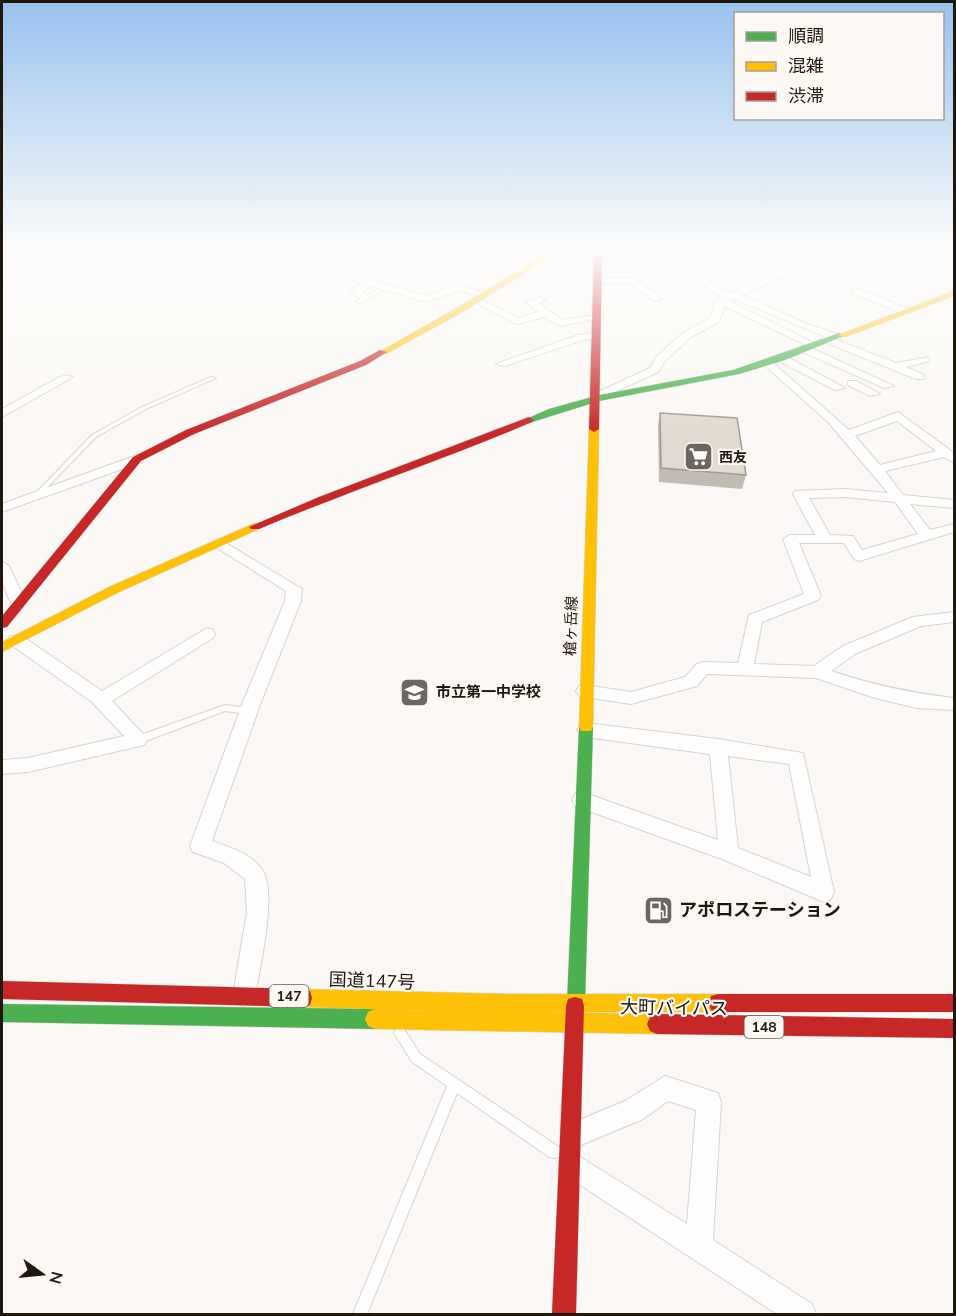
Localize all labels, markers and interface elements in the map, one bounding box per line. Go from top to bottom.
legend [734,12,944,120]
text: 順調 [788,24,824,48]
text: 混雑 [788,54,824,78]
text: 渋滞 [788,84,824,108]
supermarket icon: 西友 [682,441,714,473]
place label: 西友 [719,448,747,467]
street label: 槍ヶ岳線 [560,596,582,656]
school or university icon: 市立第一中学校 [399,676,431,708]
place label: 市立第一中学校 [436,682,541,702]
fuel station icon: アポロステーション [642,894,674,926]
place label: アポロステーション [679,898,841,922]
street label: 国道147号 [328,967,416,995]
road number: 147 [270,985,308,1007]
street label: 大町バイパス [620,995,728,1021]
road number: 148 [744,1016,783,1038]
north arrow [12,1244,72,1304]
text: N [43,1269,68,1286]

